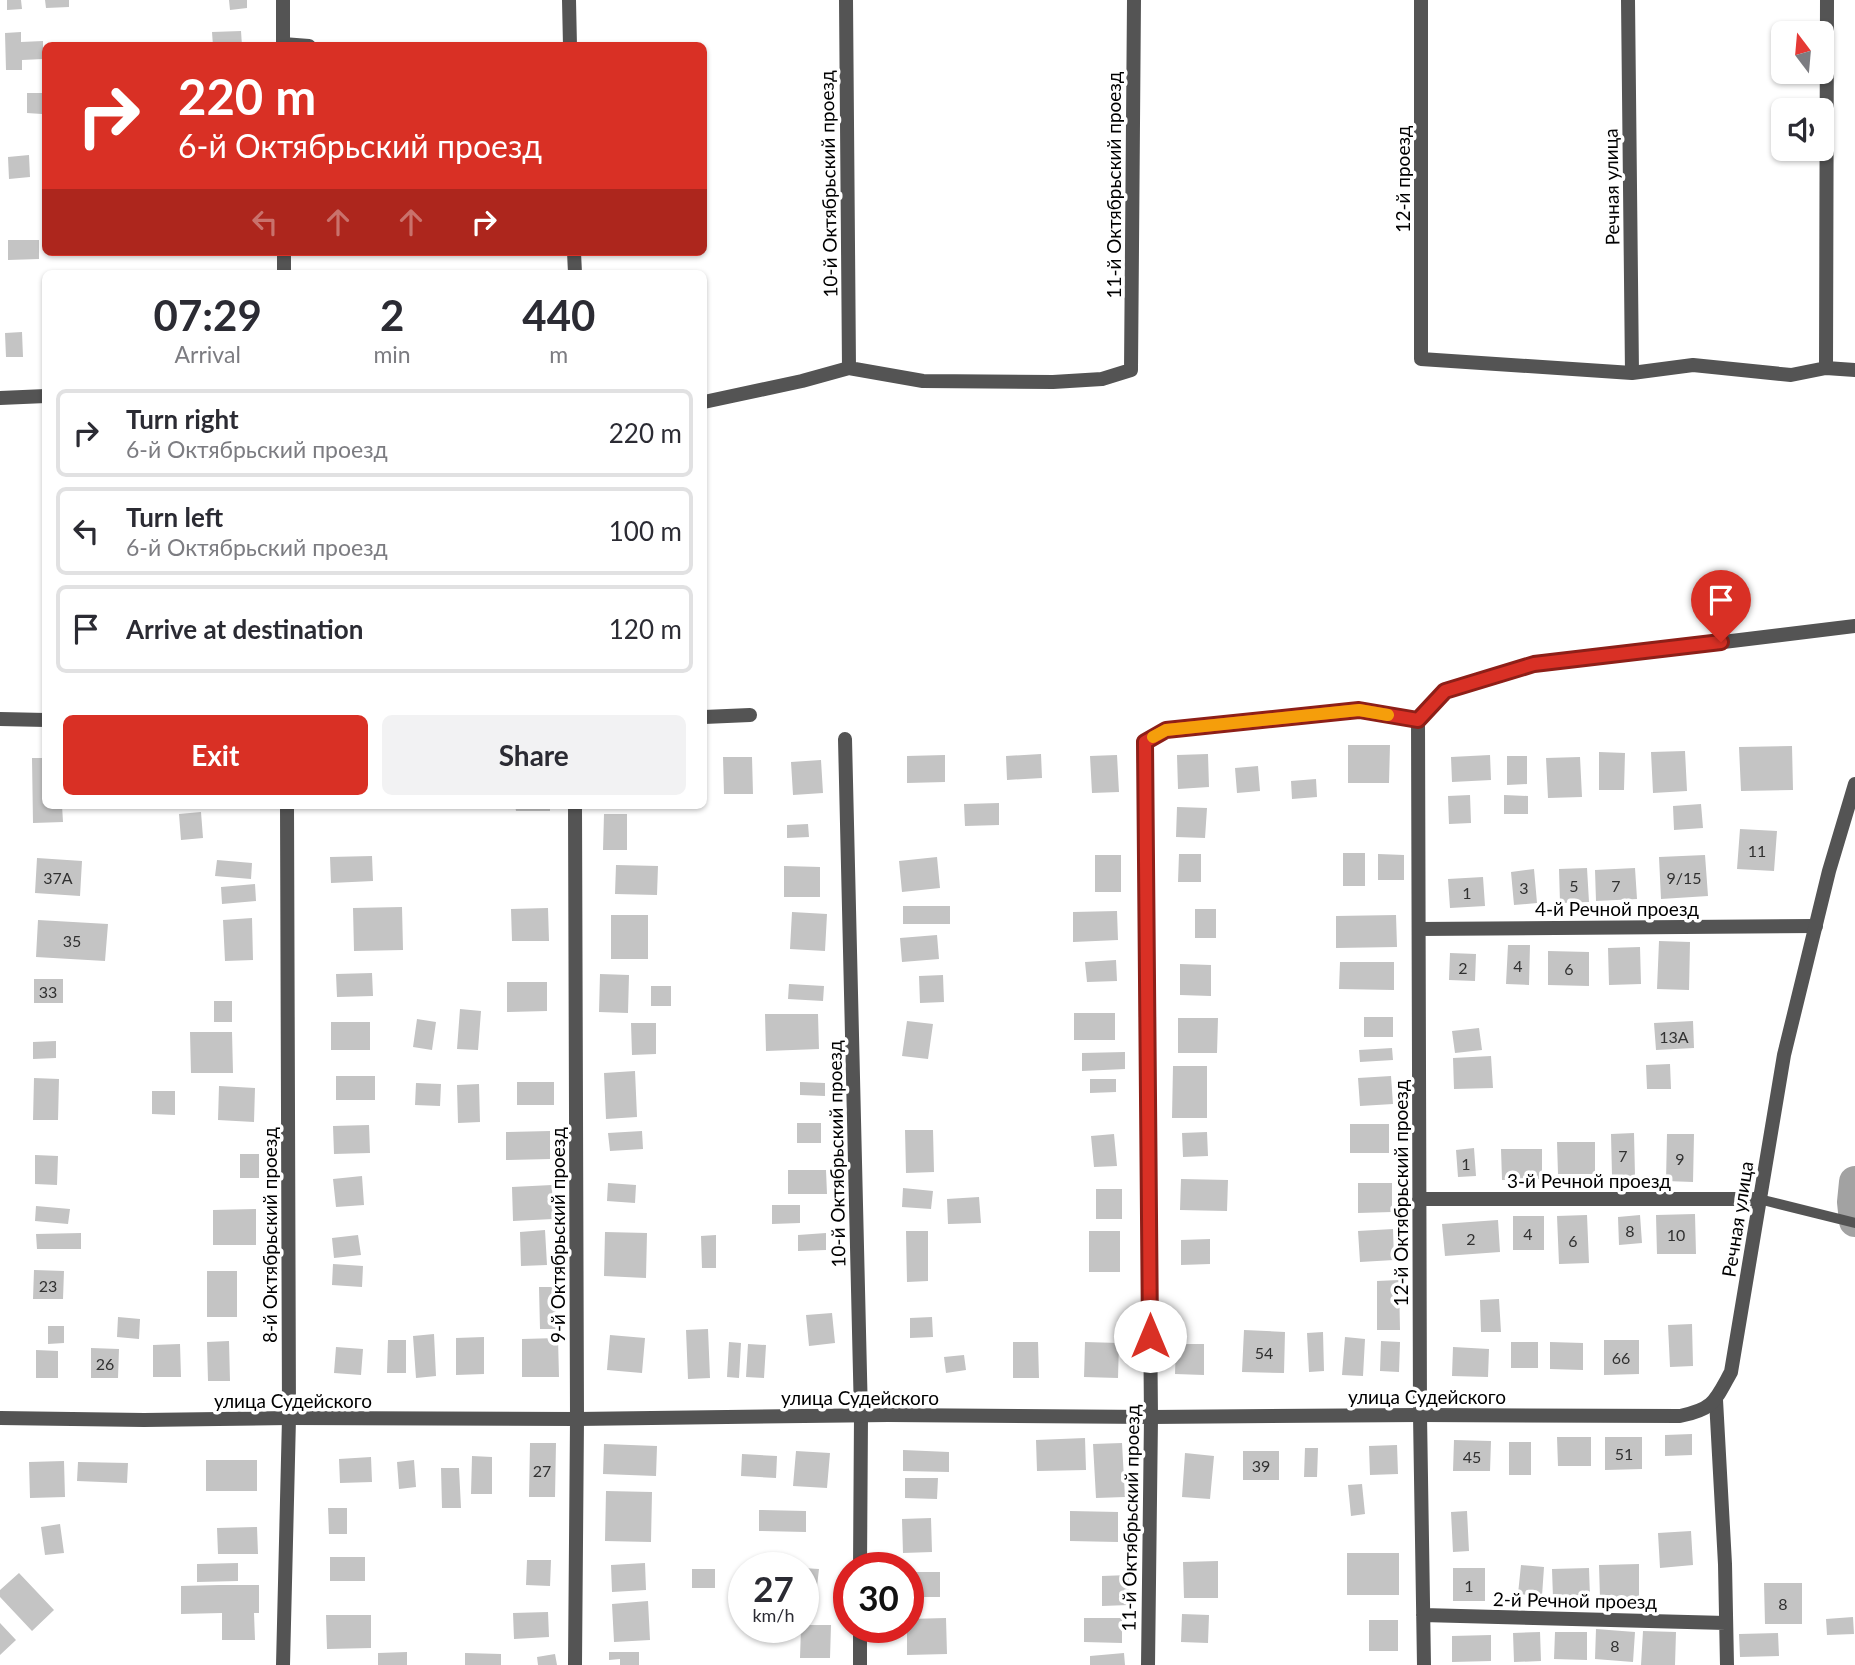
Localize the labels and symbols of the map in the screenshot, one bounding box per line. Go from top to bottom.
north arrow [1771,21,1834,84]
street label: 10-й Октябрьский проезд [815,70,841,298]
street label: 11-й Октябрьский проезд [1102,71,1125,299]
street label: 12-й проезд [1391,125,1414,233]
street label: Речная улица [1598,128,1624,246]
pin [1691,570,1751,642]
house number: 11 [1748,841,1766,860]
house number: 37А [43,868,73,887]
house number: 9/15 [1666,868,1702,887]
house number: 5 [1569,876,1579,895]
house number: 7 [1611,876,1621,895]
house number: 3 [1519,878,1529,897]
house number: 1 [1462,883,1472,902]
street label: 4-й Речной проезд [1535,897,1699,920]
house number: 35 [63,931,81,950]
house number: 4 [1513,956,1523,975]
house number: 2 [1458,958,1468,977]
house number: 6 [1564,959,1574,978]
house number: 33 [39,982,57,1001]
house number: 13А [1659,1027,1689,1046]
street label: 10-й Октябрьский проезд [823,1040,849,1268]
street label: 12-й Октябрьский проезд [1389,1079,1412,1307]
street label: 8-й Октябрьский проезд [258,1127,281,1343]
street label: 9-й Октябрьский проезд [546,1127,569,1343]
house number: 7 [1618,1146,1628,1165]
house number: 9 [1675,1149,1685,1168]
house number: 1 [1461,1154,1471,1173]
street label: Речная улица [1716,1159,1758,1279]
street label: 3-й Речной проезд [1507,1169,1671,1192]
house number: 8 [1625,1221,1635,1240]
house number: 4 [1523,1224,1533,1243]
house number: 10 [1667,1225,1685,1244]
house number: 2 [1466,1229,1476,1248]
house number: 6 [1568,1231,1578,1250]
house number: 23 [39,1276,57,1295]
position arrow [1113,1299,1187,1373]
house number: 54 [1255,1343,1273,1362]
house number: 66 [1612,1348,1630,1367]
house number: 26 [96,1354,114,1373]
street label: улица Судейского [1348,1385,1506,1408]
street label: улица Судейского [781,1386,939,1409]
street label: улица Судейского [214,1389,372,1412]
street label: 11-й Октябрьский проезд [1117,1404,1143,1632]
house number: 51 [1615,1444,1633,1463]
house number: 45 [1463,1447,1481,1466]
house number: 39 [1252,1456,1270,1475]
house number: 27 [533,1461,551,1480]
speed limit sign: 30 [833,1552,924,1643]
house number: 1 [1464,1576,1474,1595]
street label: 2-й Речной проезд [1493,1587,1658,1613]
house number: 8 [1778,1594,1788,1613]
house number: 8 [1610,1636,1620,1655]

